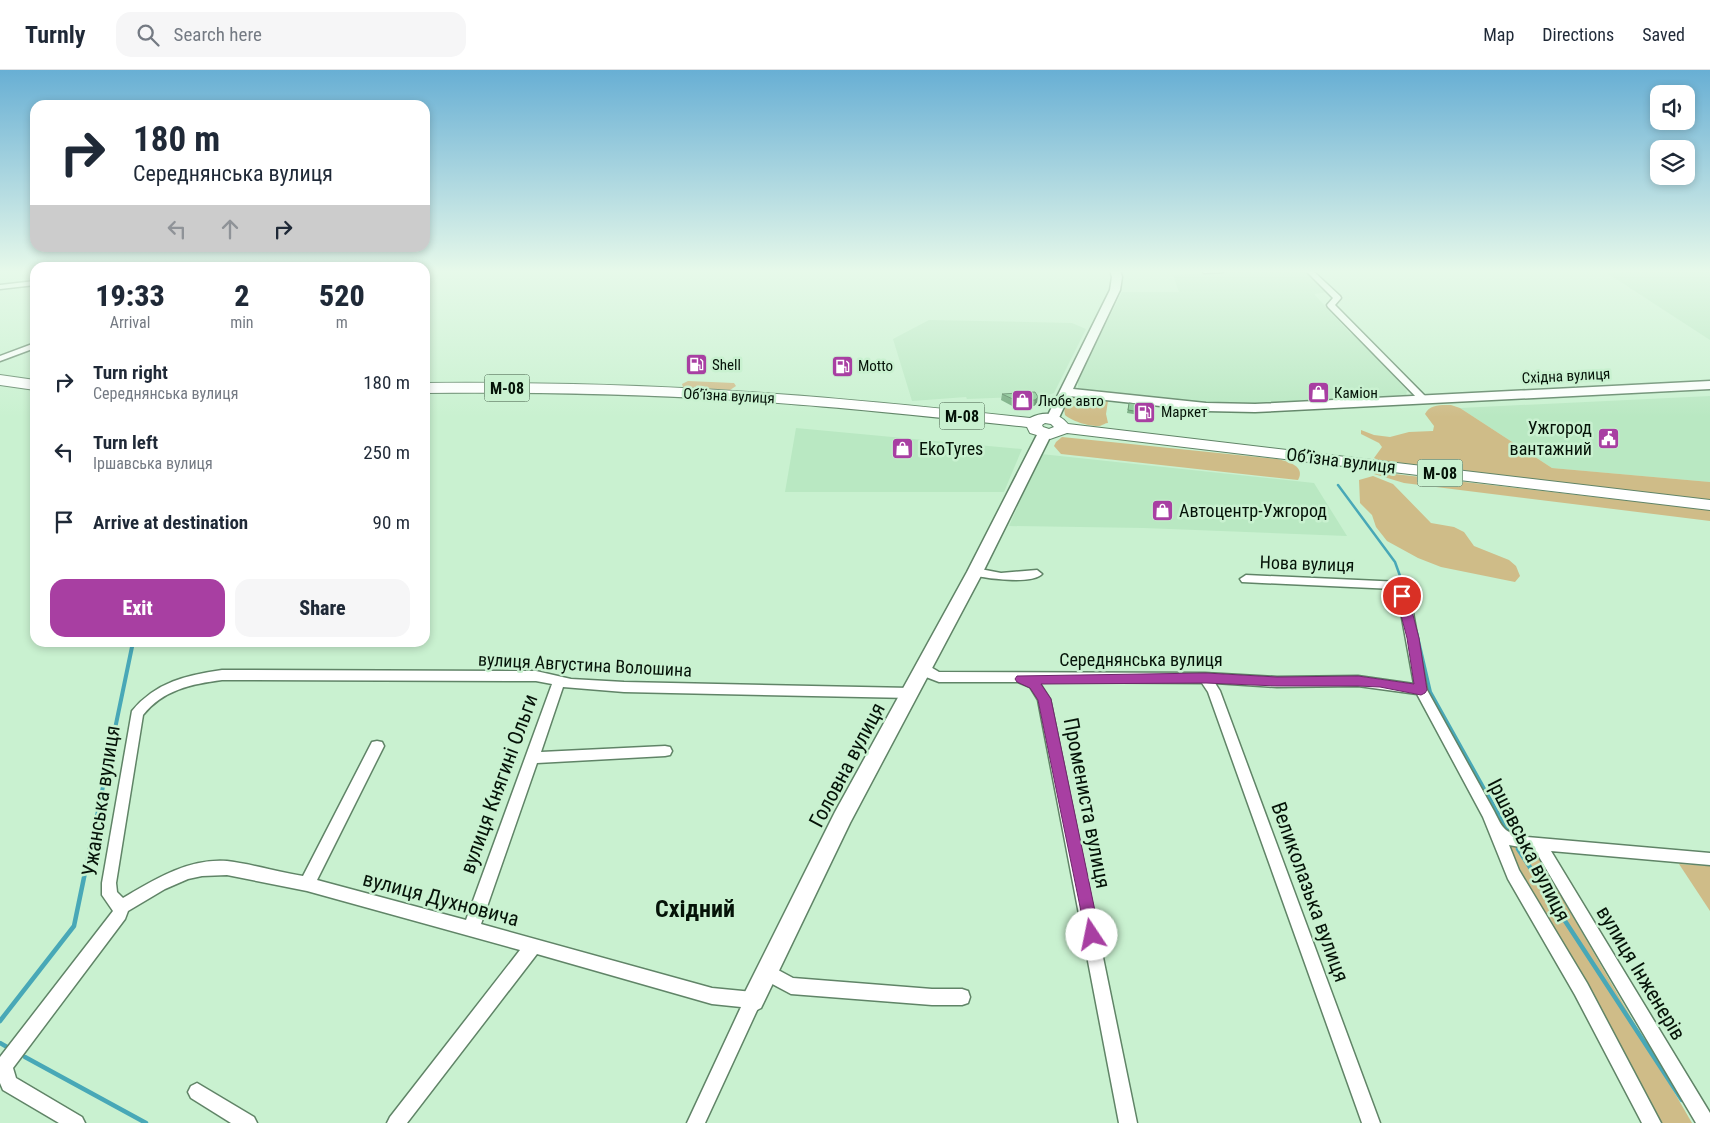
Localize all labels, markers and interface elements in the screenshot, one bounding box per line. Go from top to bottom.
search box [116,12,466,57]
text: Turnly [25,21,86,49]
icon: search [134,21,162,49]
text: Search here [174,23,262,46]
text: Map [1483,24,1514,45]
text: Directions [1542,24,1614,45]
text: Saved [1642,24,1685,45]
map controls [1650,85,1695,185]
button: sound [1650,85,1695,130]
text: 180 m [133,119,220,160]
icon: right [50,120,115,185]
button: layers [1650,140,1695,185]
text: Середнянська вулиця [133,161,333,186]
icon: left [163,215,191,243]
icon: ahead [216,215,244,243]
icon: right [269,215,297,243]
text: 19:33 [95,278,165,313]
text: 2 [234,278,249,313]
text: 520 [319,278,365,313]
text: Arrival [110,313,150,332]
text: min [230,313,254,332]
text: m [336,313,348,332]
fuel station icon: Shell [684,353,708,377]
fuel station icon: Motto [830,354,854,378]
place label: Shell [712,356,741,374]
place label: Motto [858,357,893,375]
text: Turn right [93,361,168,384]
street label: Східна вулиця [1521,365,1611,387]
icon: right [50,368,78,396]
text: 180 m [363,371,410,394]
road number: М-08 [484,374,530,402]
shop icon: Каміон [1306,381,1330,405]
text: Середнянська вулиця [93,384,238,403]
place label: Каміон [1334,384,1378,402]
street label: Обʼїзна вулиця [683,385,775,407]
shop icon: Любе авто [1010,389,1034,413]
place label: Любе авто [1038,392,1104,410]
fuel station icon: Маркет [1133,400,1157,424]
road number: М-08 [940,402,984,430]
place label: Маркет [1161,403,1207,421]
place label: Ужгород вантажний [1510,417,1592,459]
public building icon: Ужгород вантажний [1596,426,1620,450]
text: Turn left [93,431,158,454]
shop icon: EkoTyres [891,437,915,461]
icon: left [50,438,78,466]
place label: EkoTyres [919,438,983,459]
text: 250 m [363,441,410,464]
street label: Обʼїзна вулиця [1285,443,1397,478]
text: Іршавська вулиця [93,454,213,473]
road number: М-08 [1418,459,1462,486]
shop icon: Автоцентр-Ужгород [1151,499,1175,523]
place label: Автоцентр-Ужгород [1179,500,1327,521]
icon: arrive [50,508,78,536]
text: Arrive at destination [93,511,248,534]
text: 90 m [373,511,410,534]
street label: Нова вулиця [1259,551,1355,576]
pin [1381,575,1423,617]
button: Exit [50,579,225,637]
button: Share [235,579,410,637]
icon: arrive [1388,582,1416,610]
street label: вулиця Августина Волошина [478,648,692,681]
street label: Середнянська вулиця [1059,649,1223,670]
street label: вулиця Княгині Ольги [455,691,543,877]
street label: Головна вулиця [804,699,890,831]
street label: Промениста вулиця [1059,716,1115,890]
street label: Ужанська вулиця [77,724,125,878]
street label: Іршавська вулиця [1483,775,1575,925]
street label: Великолазька вулиця [1266,799,1354,985]
street label: вулиця Духновича [360,867,522,931]
district label: Східний [655,895,735,923]
street label: вулиця Інженерів [1592,902,1690,1044]
position arrow [1065,908,1117,960]

